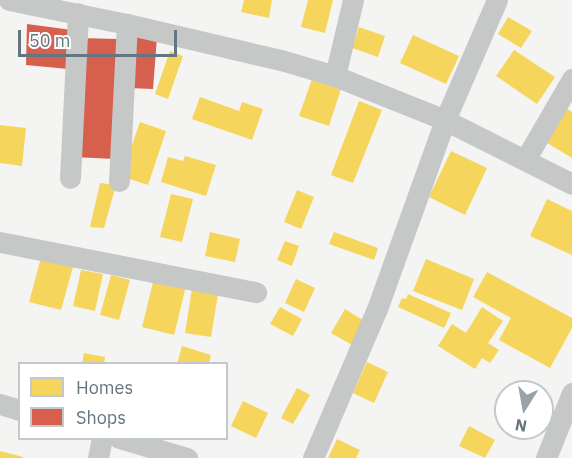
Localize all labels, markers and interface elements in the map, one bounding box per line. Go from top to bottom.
scale bar [21,18,180,56]
text: 50 m [29,29,71,52]
legend [18,362,228,440]
text: Homes [76,376,133,399]
north arrow [494,380,554,440]
text: Shops [76,406,126,429]
text: N [513,415,529,437]

